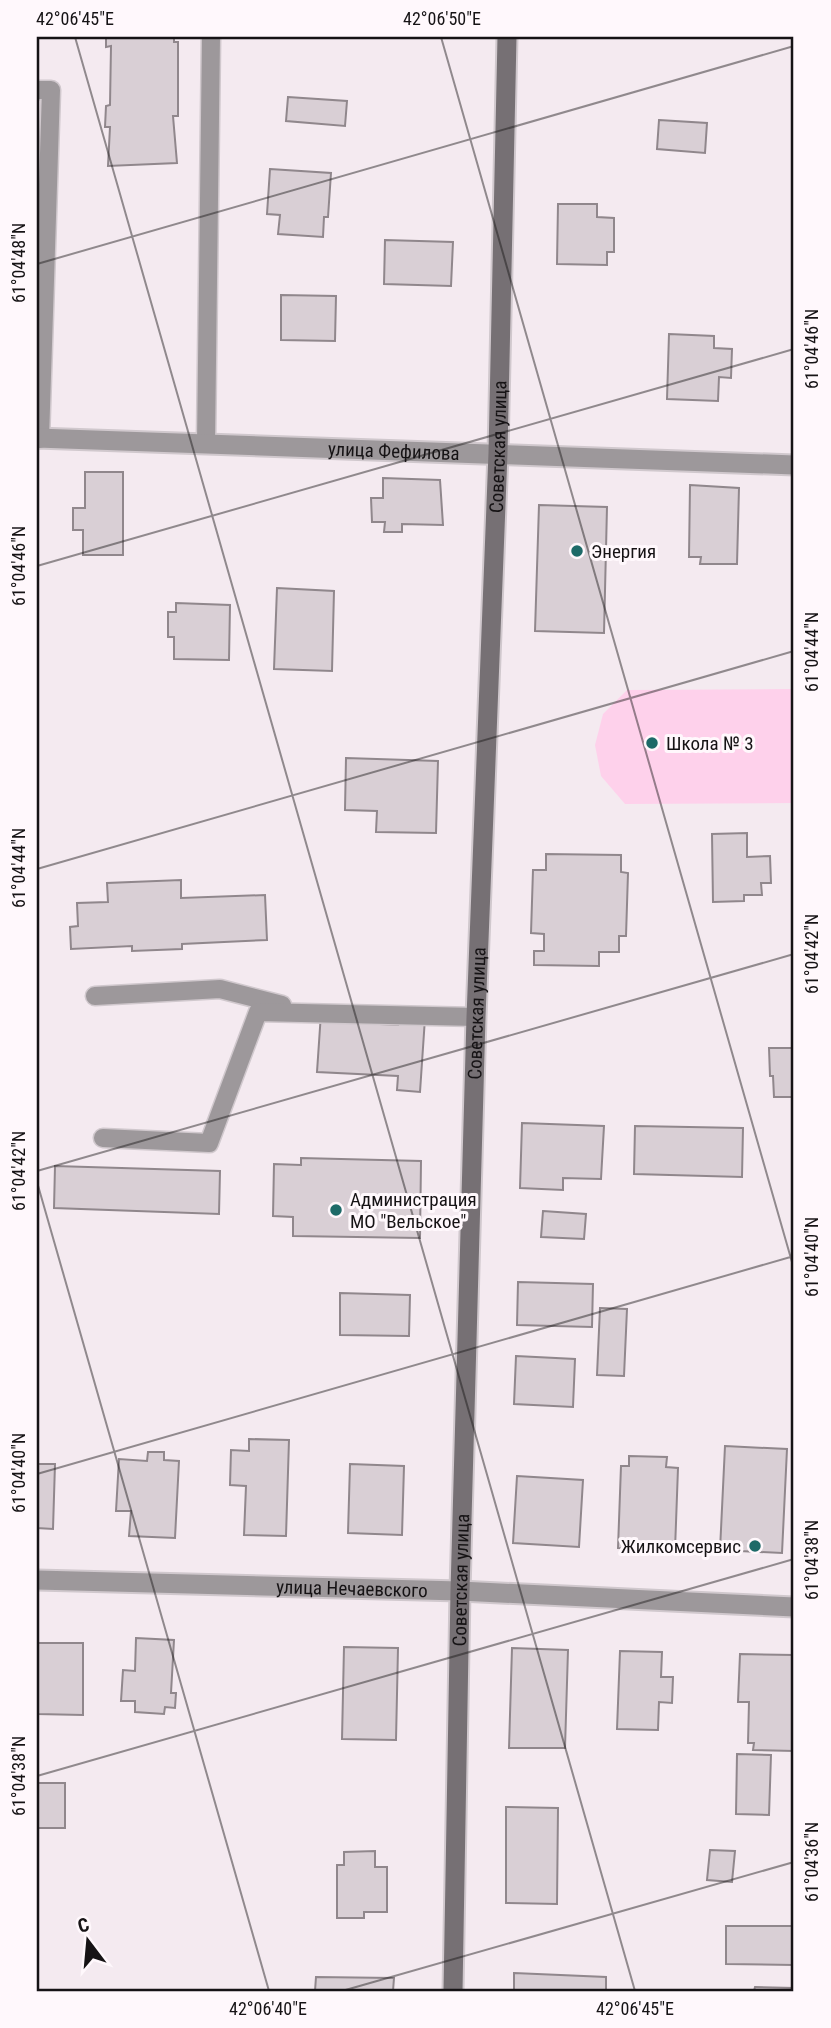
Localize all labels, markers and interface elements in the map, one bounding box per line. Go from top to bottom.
text: 42°06'45"E [36,8,114,29]
text: 42°06'50"E [403,8,481,29]
text: 61°04'48"N [8,223,29,303]
text: 61°04'46"N [801,309,822,389]
street label: Советская улица [484,380,511,513]
street label: улица Фефилова [328,437,460,465]
text: 61°04'46"N [8,526,29,606]
place label: Энергия [591,540,656,563]
marker: Энергия [569,543,585,559]
text: 61°04'44"N [801,612,822,692]
place label: Школа № 3 [666,732,754,755]
marker: Школа № 3 [644,735,660,751]
text: 61°04'44"N [8,828,29,908]
text: 61°04'42"N [801,914,822,994]
street label: Советская улица [463,947,490,1080]
text: 61°04'42"N [8,1131,29,1211]
place label: Администрация МО "Вельское" [350,1188,477,1233]
marker: Администрация МО "Вельское" [328,1202,344,1218]
text: 61°04'40"N [801,1217,822,1297]
text: 61°04'40"N [8,1433,29,1513]
street label: Советская улица [448,1513,474,1647]
text: 61°04'38"N [801,1520,822,1600]
place label: Жилкомсервис [621,1535,741,1558]
marker: Жилкомсервис [747,1538,763,1554]
street label: улица Нечаевского [276,1575,428,1602]
text: 61°04'38"N [8,1736,29,1816]
text: 61°04'36"N [801,1822,822,1902]
north arrow [52,1906,122,1976]
text: С [75,1913,92,1938]
text: 42°06'40"E [229,1998,307,2019]
text: 42°06'45"E [596,1998,674,2019]

